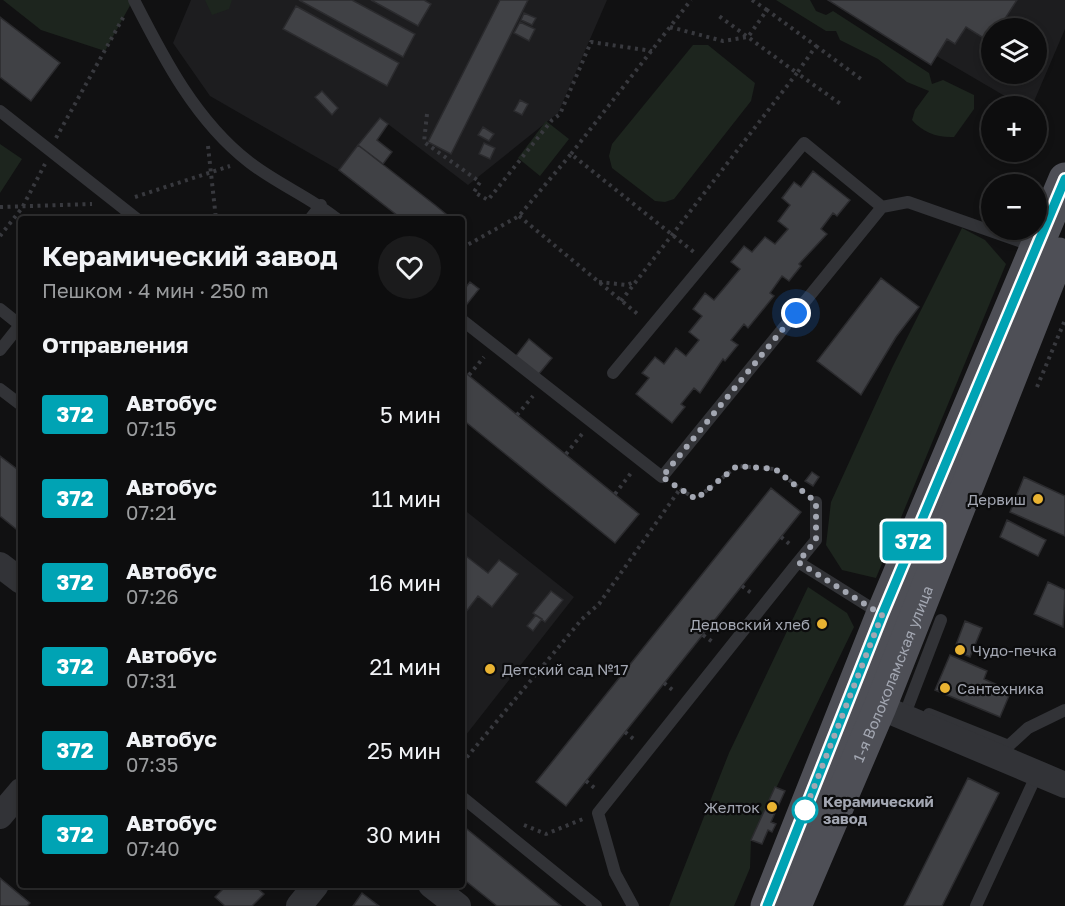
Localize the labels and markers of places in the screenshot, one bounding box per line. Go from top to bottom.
place label: Дервиш [967,490,1026,508]
marker: Дервиш [1031,492,1045,506]
place label: Дедовский хлеб [690,615,810,633]
marker: Дедовский хлеб [815,617,829,631]
place label: Чудо-печка [972,641,1057,659]
marker: Чудо-печка [953,643,967,657]
place label: Детский сад №17 [502,660,629,678]
marker: Детский сад №17 [483,662,497,676]
place label: Сантехника [957,679,1044,697]
marker: Сантехника [938,681,952,695]
place label: Керамический завод [823,792,934,827]
marker: Керамический завод [792,797,818,823]
place label: Желток [704,798,760,816]
marker: Желток [765,800,779,814]

